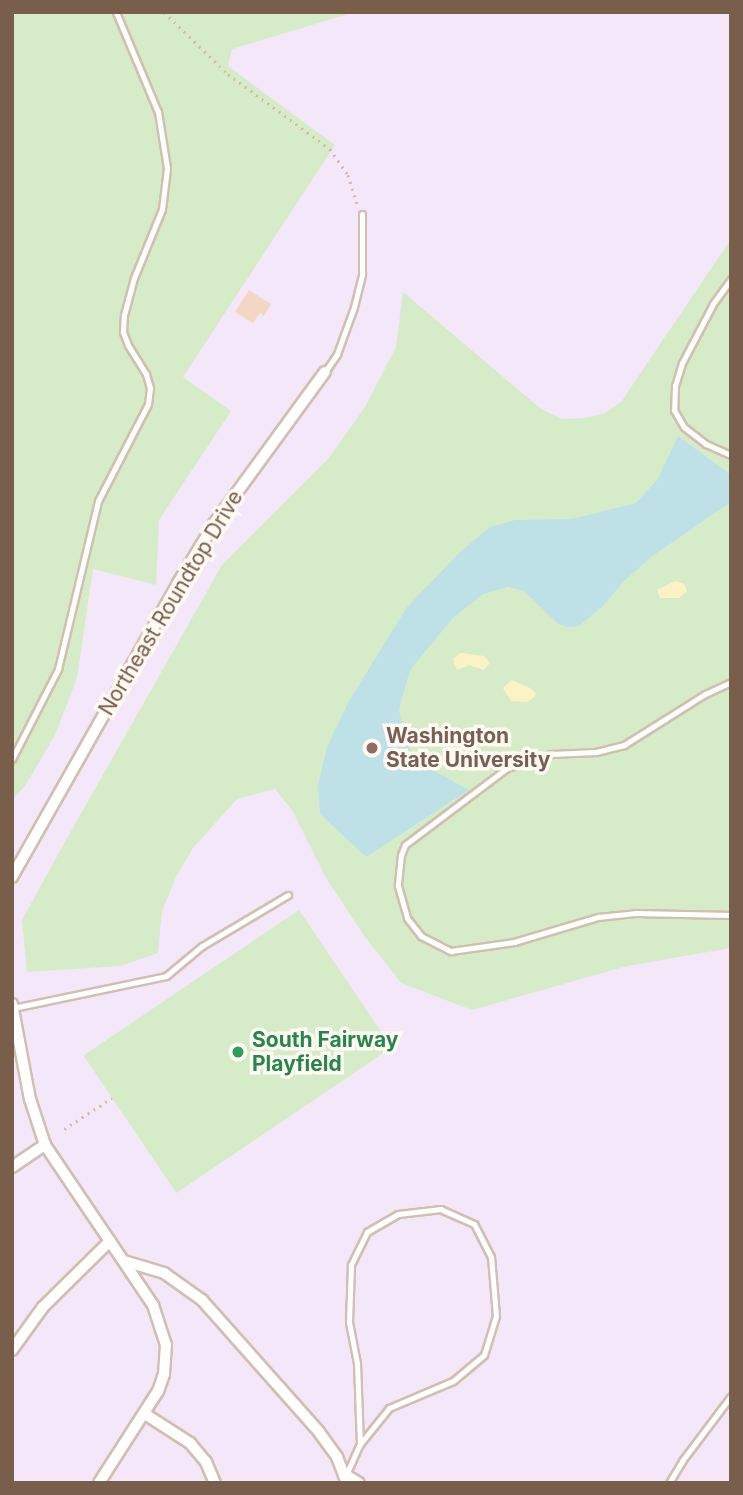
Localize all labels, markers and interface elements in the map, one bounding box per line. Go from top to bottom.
street label: Northeast Roundtop Drive [94,486,248,720]
place label: Washington State University [386,723,550,773]
marker: Washington State University [364,740,380,756]
place label: South Fairway Playfield [252,1027,398,1077]
marker: South Fairway Playfield [230,1044,246,1060]

